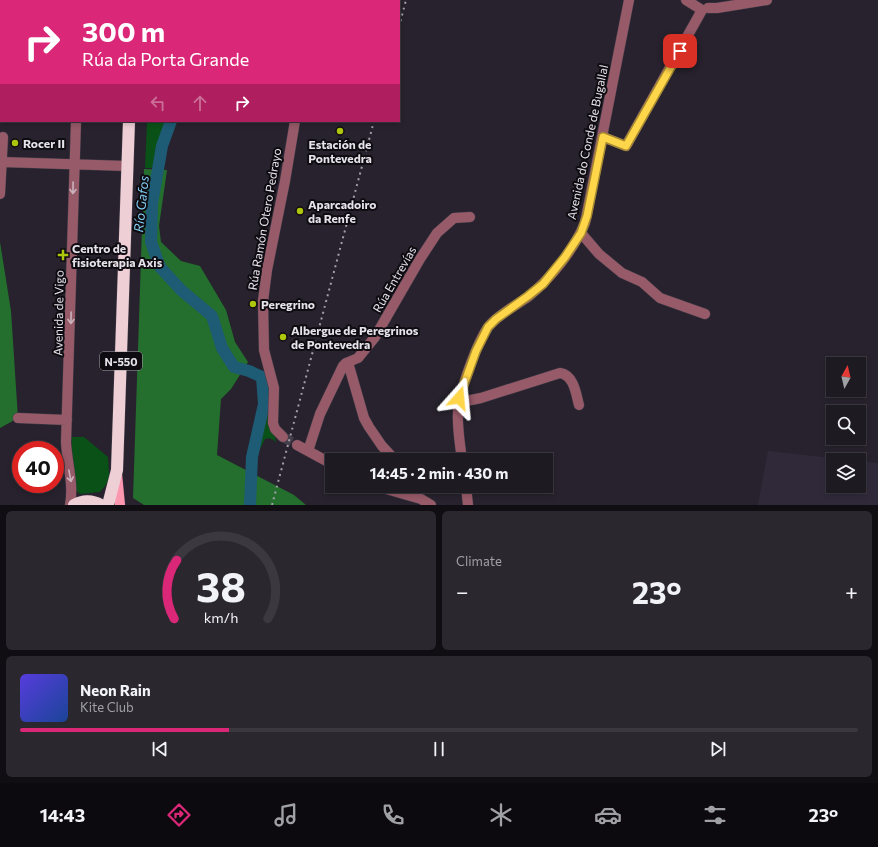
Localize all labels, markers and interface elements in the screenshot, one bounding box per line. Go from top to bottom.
text: 300 m [82,14,165,48]
icon: right [16,16,68,68]
pin [663,34,697,68]
icon: arrive [669,40,691,62]
text: Rúa da Porta Grande [82,48,249,70]
street label: Avenida do Conde de Bugallal [564,63,610,221]
icon: left [147,92,169,114]
icon: ahead [189,92,211,114]
icon: right [231,92,253,114]
marker: Estación de Pontevedra [335,126,345,136]
place label: Rocer II [23,136,65,150]
place label: Estación de Pontevedra [308,137,372,165]
marker: Rocer II [10,138,20,148]
street label: Rúa Ramón Otero Pedrayo [245,147,283,291]
water label: Río Gafos [130,175,152,233]
one-way arrow [69,181,77,194]
place label: Aparcadoiro da Renfe [308,197,376,225]
marker: Aparcadoiro da Renfe [295,206,305,216]
place label: Centro de fisioterapia Axis [72,241,163,269]
street label: Rúa Entrevías [369,243,419,315]
marker: Centro de fisioterapia Axis [57,249,69,261]
street label: Avenida de Vigo [50,270,66,356]
place label: Peregrino [261,297,315,311]
marker: Peregrino [248,299,258,309]
one-way arrow [67,311,74,324]
place label: Albergue de Peregrinos de Pontevedra [291,323,419,351]
marker: Albergue de Peregrinos de Pontevedra [278,332,288,342]
road number: N-550 [100,352,142,370]
north arrow [826,357,866,397]
map controls [826,357,866,493]
position arrow [438,377,480,419]
button: search [826,405,866,445]
speed limit sign: 40 [12,441,64,493]
button: layers [826,453,866,493]
text: 14:45 · 2 min · 430 m [370,464,508,482]
one-way arrow [66,469,74,482]
text: Climate [456,553,502,569]
text: 38 [196,559,246,610]
text: 23° [632,573,682,610]
text: − [456,578,469,605]
text: + [845,578,858,605]
text: km/h [204,607,238,625]
text: Neon Rain [80,681,151,699]
text: Kite Club [80,699,134,715]
icon: previous [149,738,171,760]
icon: pause [428,738,450,760]
icon: next [707,738,729,760]
icon: directions [165,801,193,829]
icon: music [272,801,300,829]
icon: phone [379,801,407,829]
icon: climate [487,801,515,829]
icon: car [594,801,622,829]
icon: filters [701,801,729,829]
text: 14:43 [40,804,85,826]
text: 23° [809,804,838,826]

